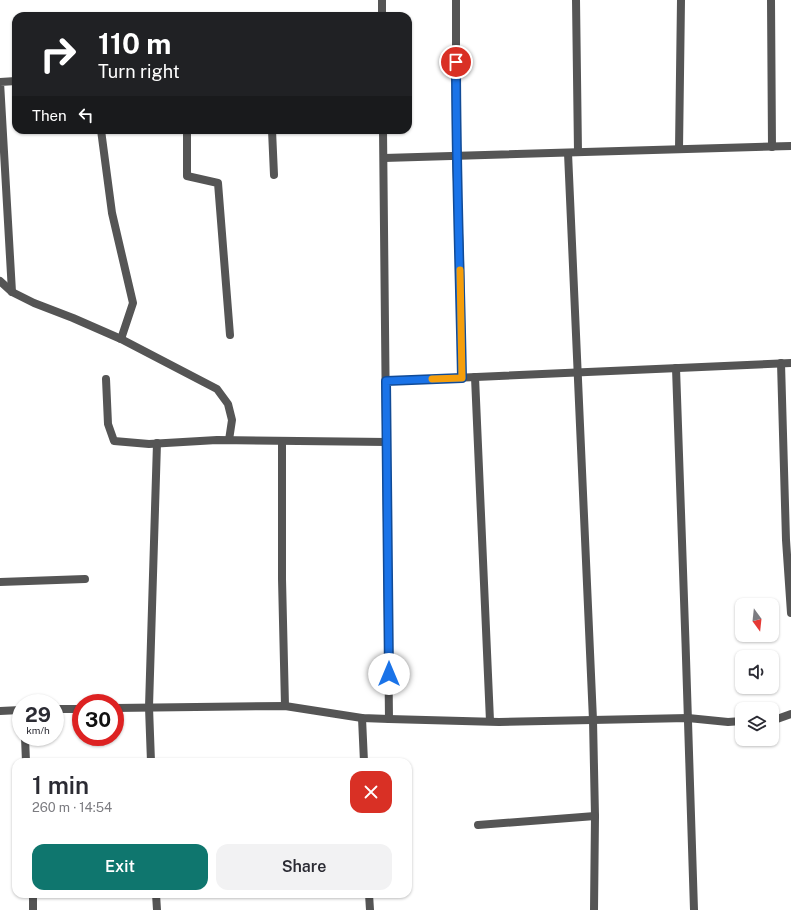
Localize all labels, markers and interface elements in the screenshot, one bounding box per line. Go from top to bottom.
text: 110 m [98,27,171,60]
icon: right [32,28,84,80]
pin [439,45,473,79]
icon: arrive [445,51,467,73]
text: Turn right [98,61,180,82]
icon: left [75,104,97,126]
text: Then [32,107,67,124]
north arrow [735,598,779,642]
map controls [735,598,779,746]
button: sound [735,650,779,694]
position arrow [368,653,410,695]
speed limit sign: 30 [72,694,124,746]
button: layers [735,702,779,746]
text: 29 [25,703,51,727]
text: km/h [26,724,50,736]
text: 1 min [32,771,89,799]
button: close [350,771,392,813]
text: 260 m · 14:54 [32,800,112,815]
button: Exit [32,844,208,890]
button: Share [216,844,392,890]

